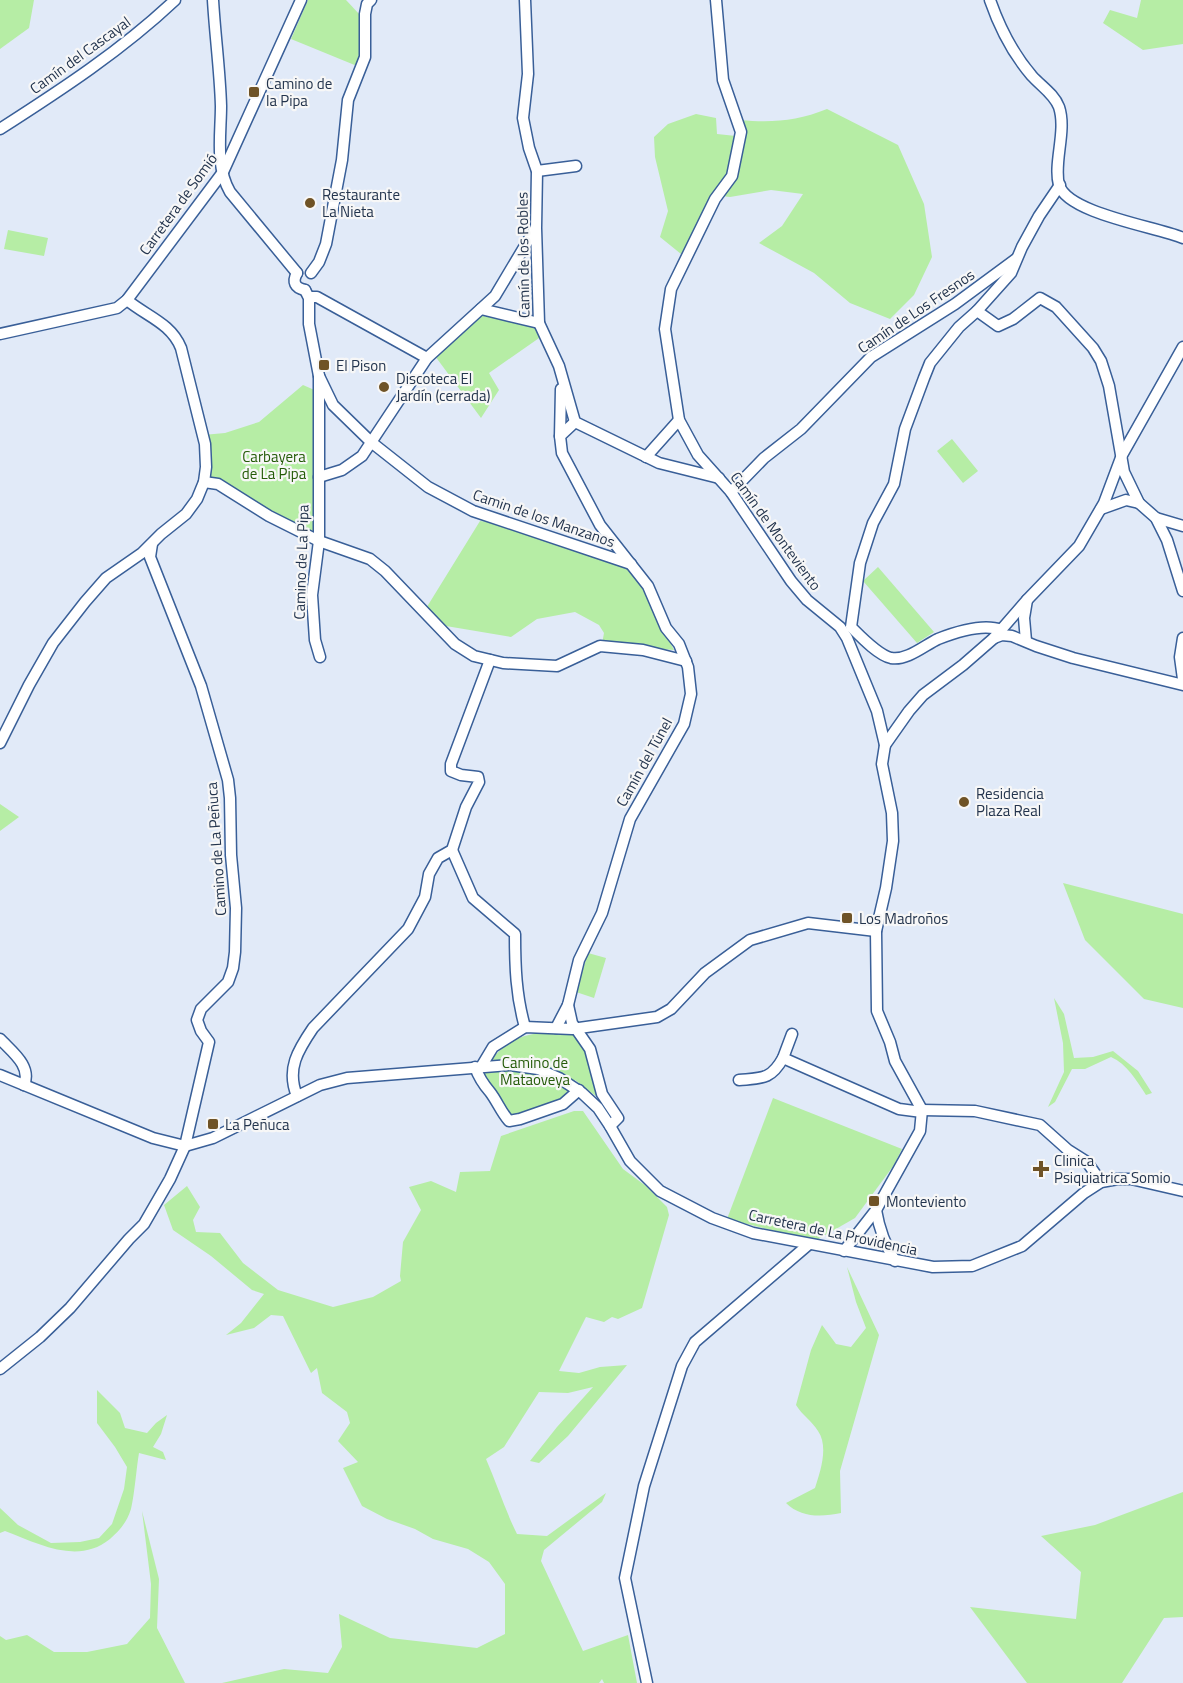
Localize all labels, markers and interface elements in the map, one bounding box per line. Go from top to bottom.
street label: Camín del Cascayal [25,10,135,100]
place label: Camino de la Pipa [266,72,332,112]
marker: Camino de la Pipa [247,85,261,99]
street label: Carretera de Somió [133,148,223,260]
place label: Restaurante La Nieta [322,183,400,223]
street label: Camín de los Robles [510,192,536,318]
marker: Restaurante La Nieta [303,196,317,210]
street label: Camín de Los Fresnos [853,263,979,359]
place label: El Pison [336,354,386,377]
marker: El Pison [317,358,331,372]
place label: Discoteca El Jardín (cerrada) [396,367,490,407]
marker: Discoteca El Jardín (cerrada) [377,380,391,394]
park label: Carbayera de La Pipa [242,445,307,485]
street label: Camín de Monteviento [725,467,827,595]
street label: Camin de los Manzanos [470,483,618,553]
street label: Camino de La Pipa [287,504,315,620]
street label: Camín del Túnel [610,713,678,811]
street label: Camino de La Peñuca [200,781,232,917]
place label: Residencia Plaza Real [976,782,1044,822]
marker: Residencia Plaza Real [957,795,971,809]
place label: Los Madroños [859,907,948,930]
marker: Los Madroños [840,911,854,925]
park label: Camino de Mataoveya [500,1051,570,1091]
place label: La Peñuca [225,1113,290,1136]
marker: La Peñuca [206,1117,220,1131]
place label: Clinica Psiquiatrica Somio [1054,1149,1171,1189]
marker: Clinica Psiquiatrica Somio [1032,1160,1050,1178]
place label: Monteviento [886,1190,967,1213]
marker: Monteviento [867,1194,881,1208]
street label: Carretera de La Providencia [746,1203,920,1261]

